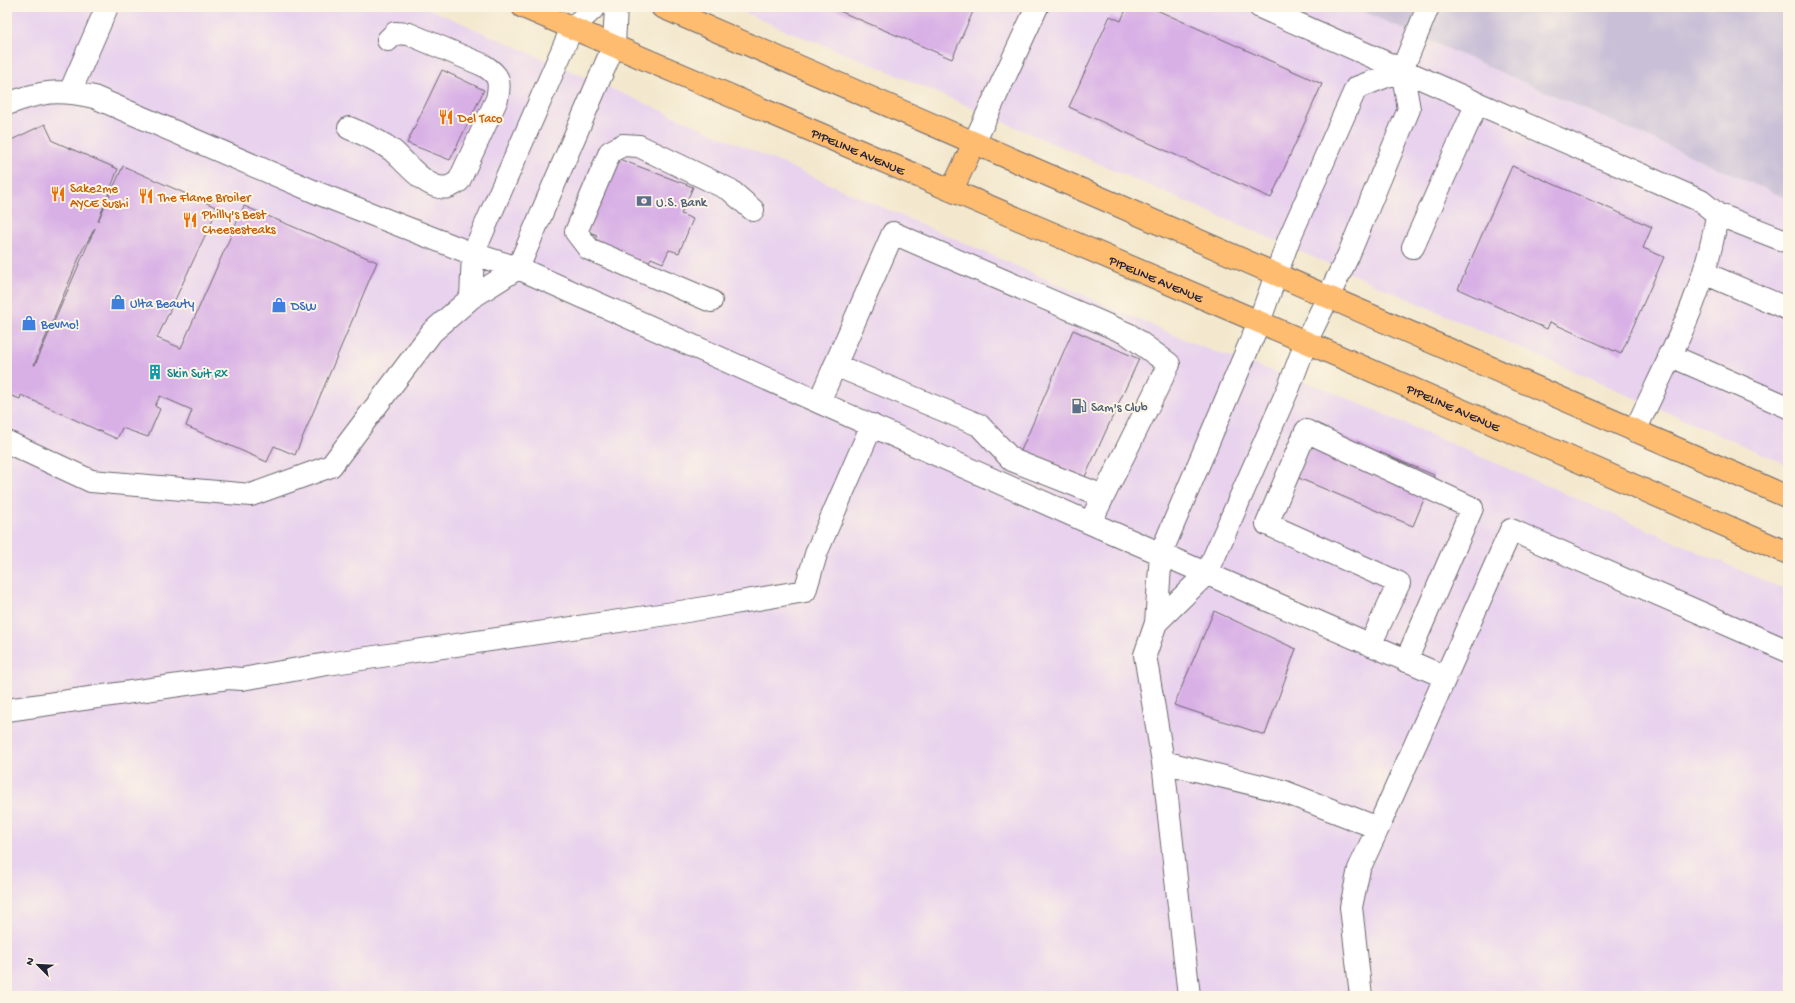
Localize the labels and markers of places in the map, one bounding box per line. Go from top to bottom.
restaurant icon: Del Taco [437,108,455,126]
place label: Del Taco [457,112,503,127]
place label: Sake2me AYCE Sushi [70,182,129,212]
restaurant icon: Sake2me AYCE Sushi [49,185,67,203]
restaurant icon: The Flame Broiler [137,187,155,205]
place label: The Flame Broiler [157,191,252,206]
bank icon: U.S. Bank [635,192,653,210]
place label: U.S. Bank [656,196,708,211]
place label: Philly's Best Cheesesteaks [201,208,277,238]
restaurant icon: Philly's Best Cheesesteaks [181,211,199,229]
shop icon: Ulta Beauty [109,293,127,311]
shop icon: DSW [270,296,288,314]
place label: Ulta Beauty [130,297,195,312]
place label: DSW [290,300,317,315]
shop icon: BevMo! [20,314,38,332]
place label: BevMo! [40,318,79,333]
building icon: Skin Suit Rx [146,363,164,381]
place label: Skin Suit Rx [167,367,228,382]
fuel station icon: Sam's Club [1070,397,1088,415]
place label: Sam's Club [1091,401,1148,416]

